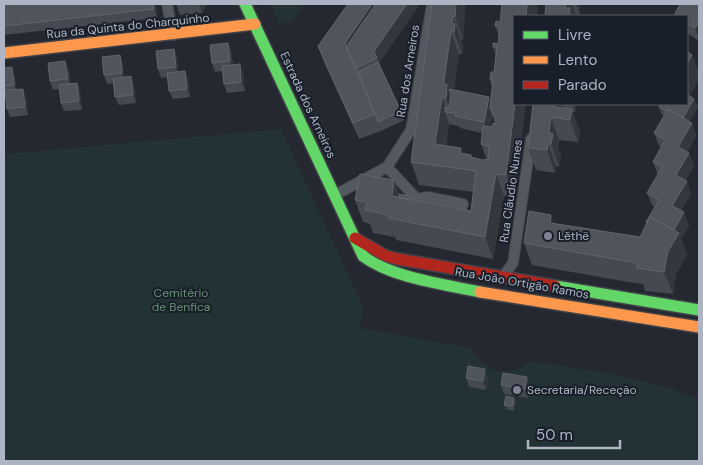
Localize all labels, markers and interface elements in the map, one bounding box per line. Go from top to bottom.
street label: Rua da Quinta do Charquinho [46,9,210,43]
legend [513,15,688,105]
street label: Rua dos Arneiros [393,23,423,119]
text: Livre [558,25,591,45]
street label: Estrada dos Arneiros [276,49,340,161]
text: Lento [558,50,597,70]
text: Parado [558,75,607,95]
street label: Rua Cláudio Nunes [496,138,526,244]
place label: Lḗthē [558,228,589,244]
marker: Lḗthē [542,230,554,242]
street label: Rua João Ortigão Ramos [454,263,590,303]
park label: Cemitério de Benfica [152,285,210,315]
place label: Secretaria/Receção [527,382,637,398]
marker: Secretaria/Receção [511,384,523,396]
scale bar [528,418,620,450]
text: 50 m [536,425,573,445]

